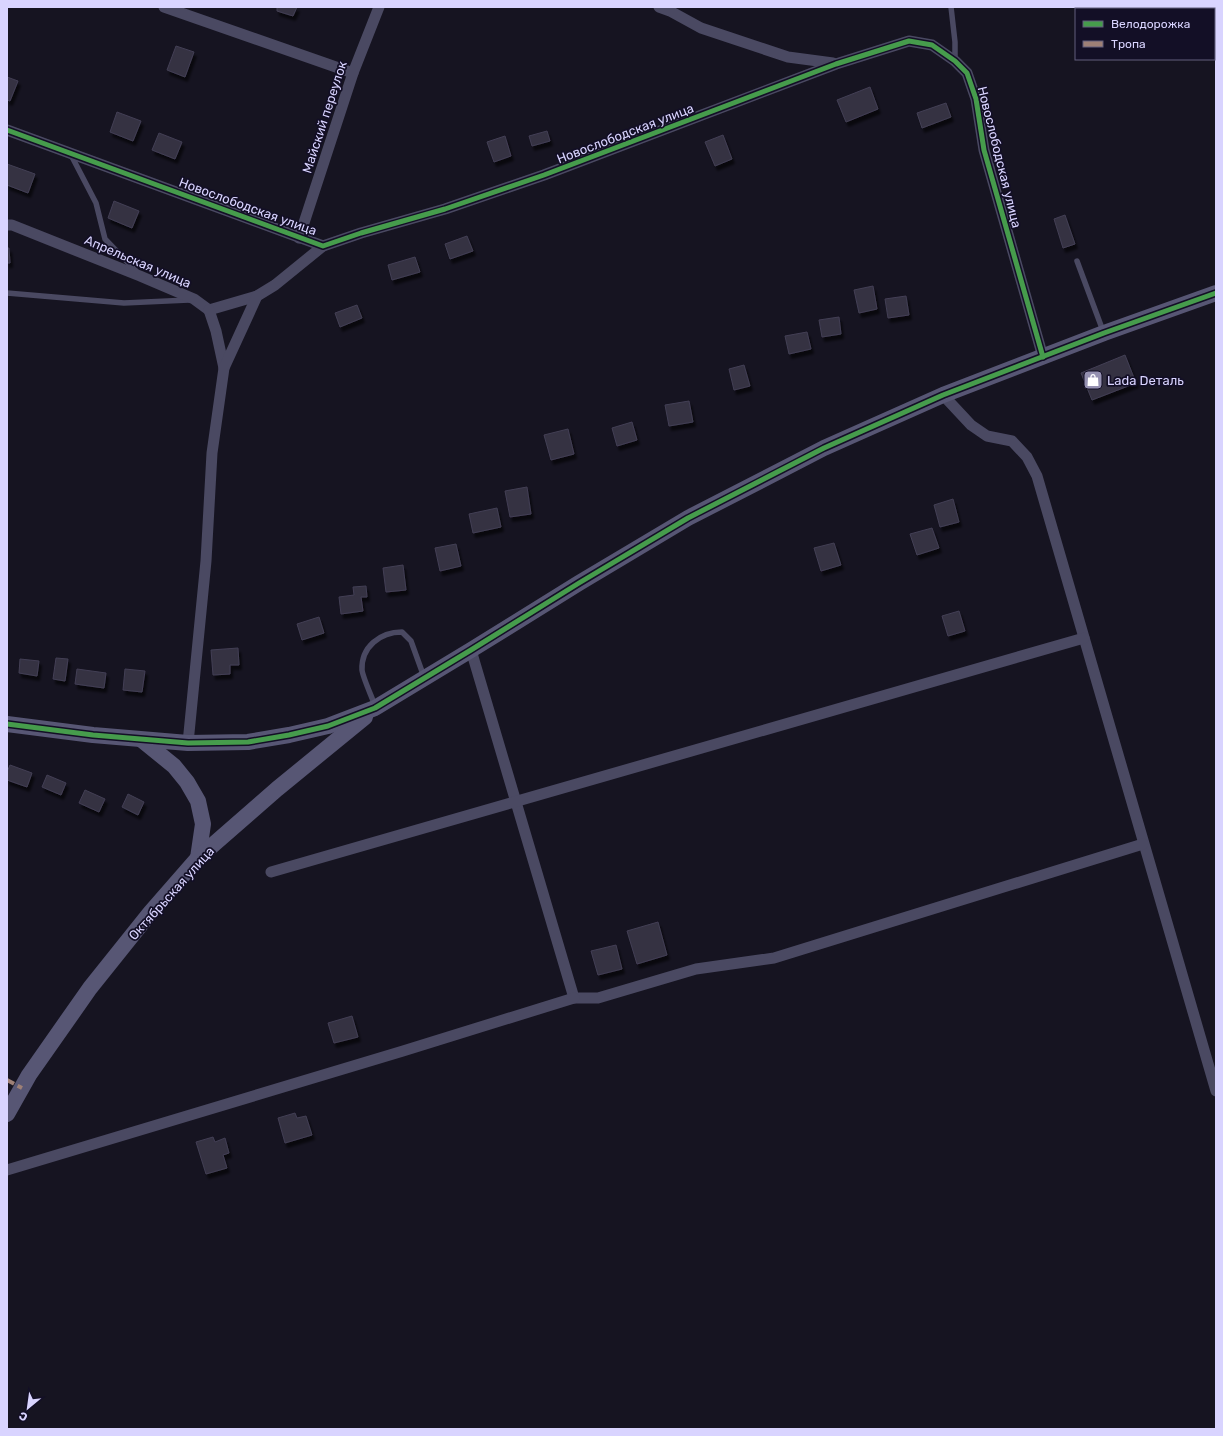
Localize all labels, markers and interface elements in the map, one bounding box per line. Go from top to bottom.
legend [1075,8,1215,60]
text: Велодорожка [1111,17,1190,31]
text: Тропа [1111,37,1146,51]
street label: Майский переулок [299,59,350,175]
street label: Новослободская улица [975,85,1024,230]
street label: Новослободская улица [555,100,696,167]
street label: Новослободская улица [177,175,319,238]
street label: Апрельская улица [82,232,193,291]
shop icon: Lada Dеталь [1082,369,1104,391]
place label: Lada Dеталь [1107,373,1184,388]
street label: Октябрьская улица [126,844,217,943]
north arrow [8,1388,48,1428]
text: С [17,1409,30,1424]

